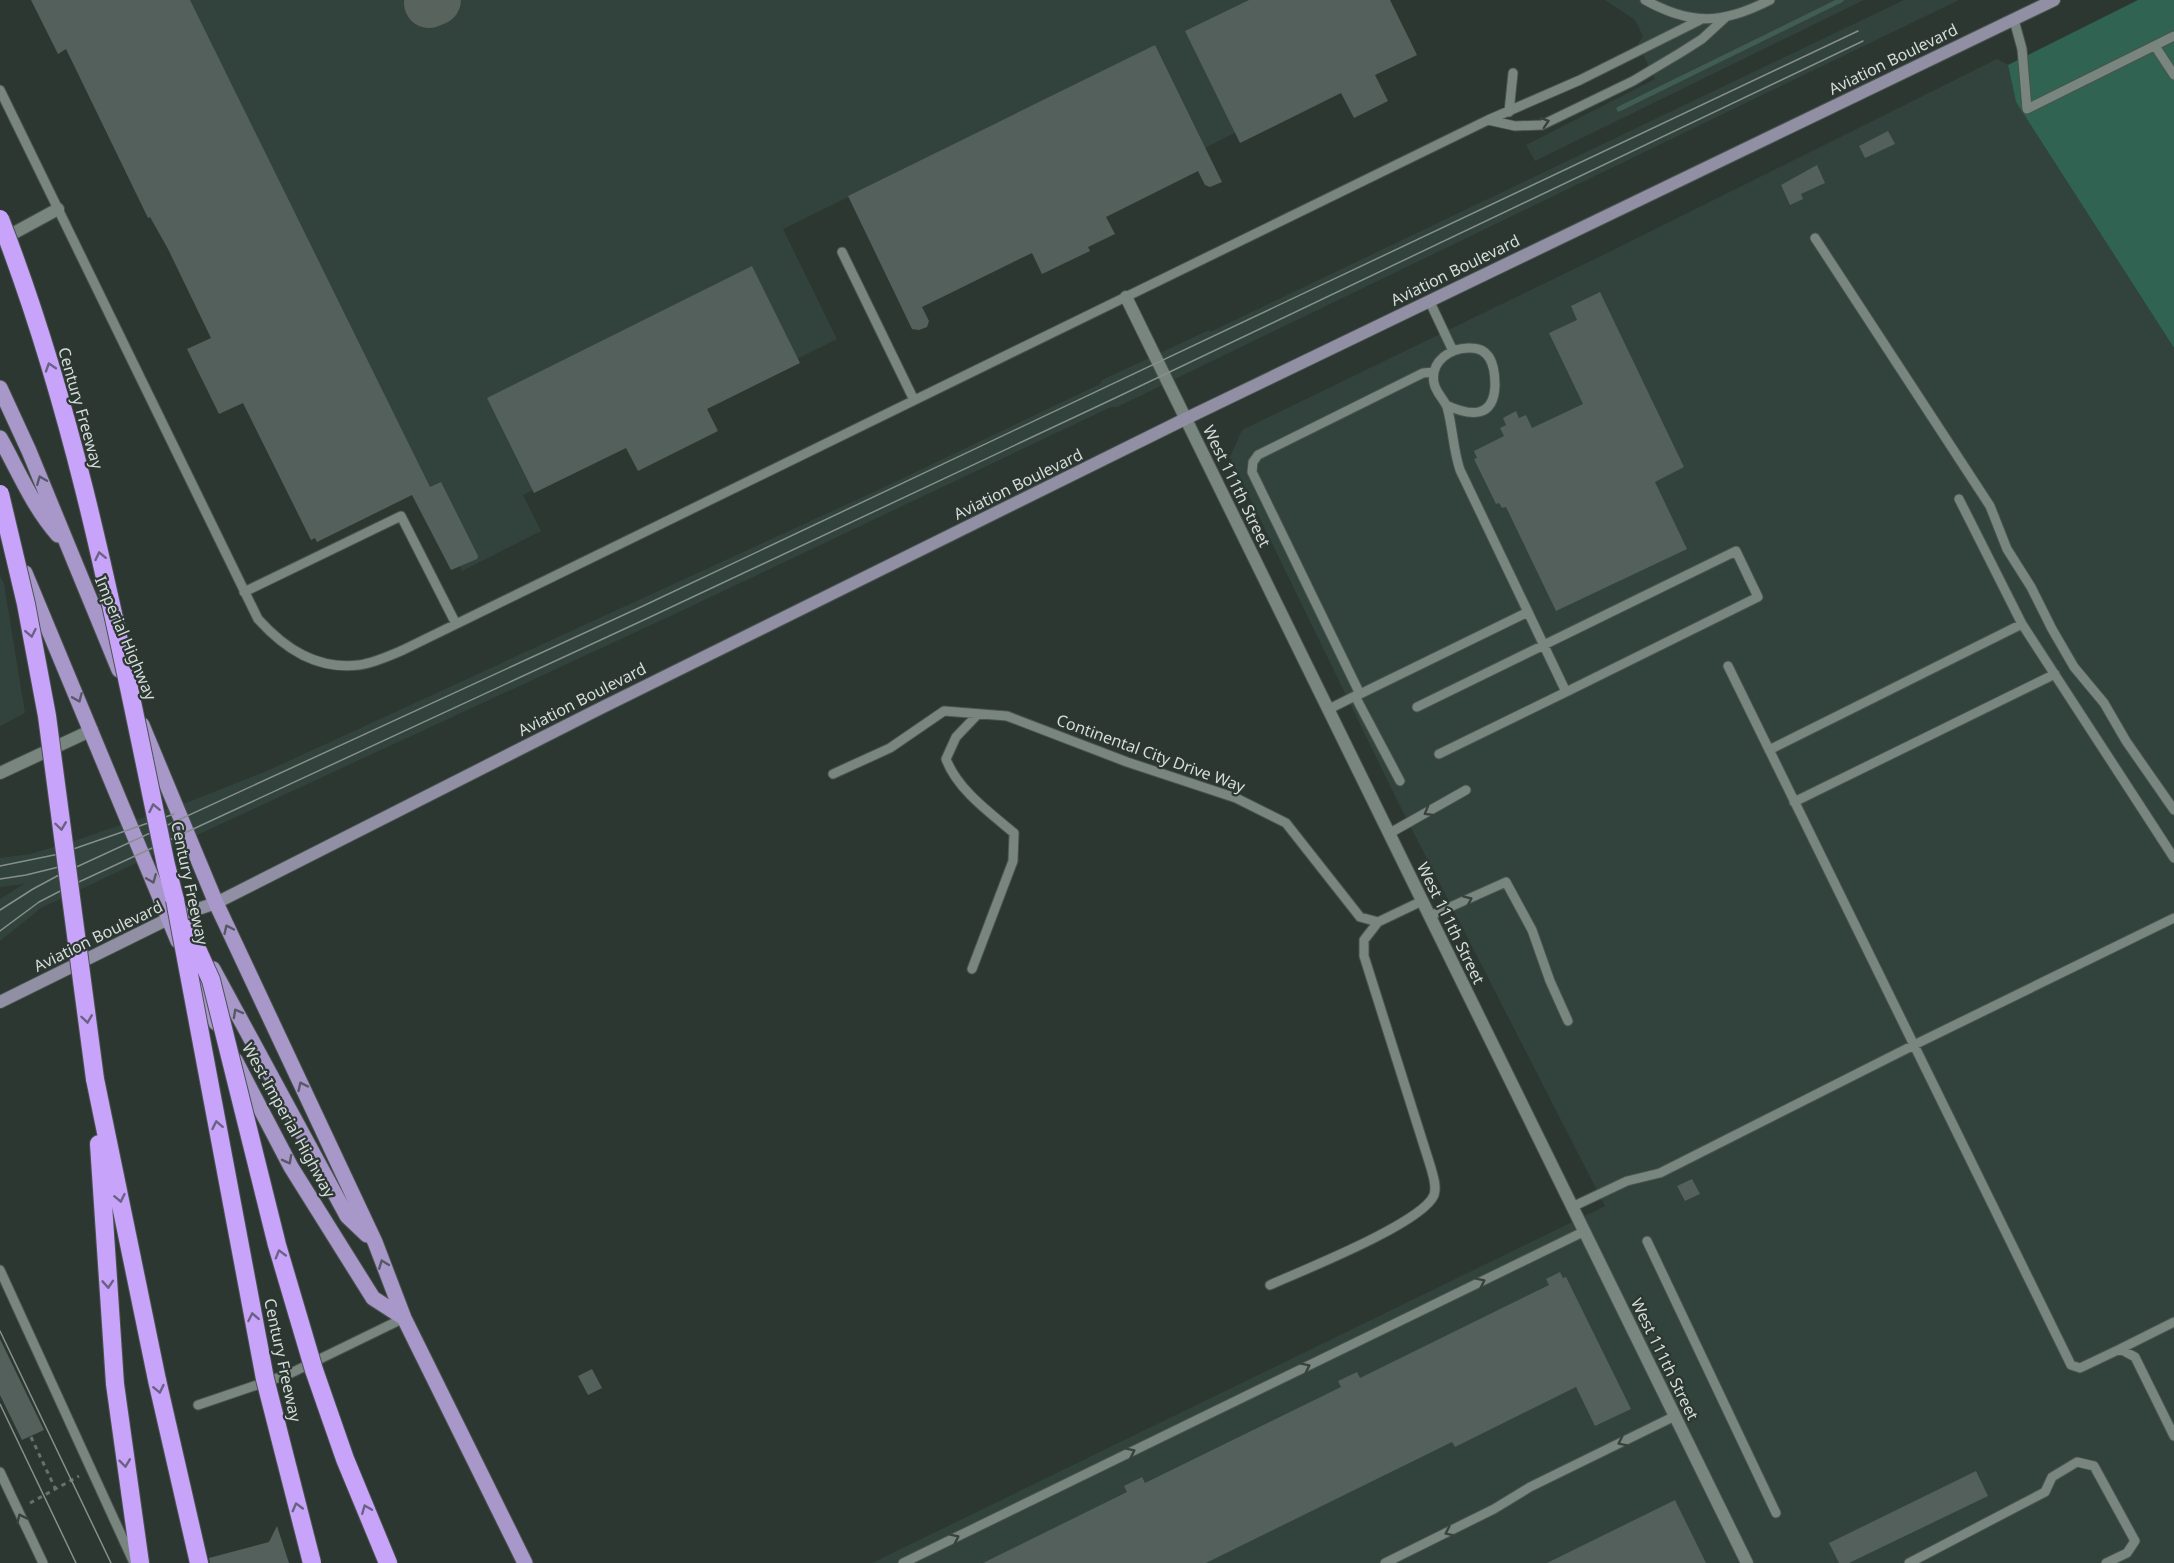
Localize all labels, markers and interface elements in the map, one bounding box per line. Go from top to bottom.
street label: Aviation Boulevard [1825,18,1961,100]
one-way arrow [1539,117,1550,129]
street label: Aviation Boulevard [1387,229,1523,311]
street label: Century Freeway [53,345,109,472]
one-way arrow [45,362,57,373]
street label: West 111th Street [1198,421,1276,551]
street label: Aviation Boulevard [950,443,1086,525]
one-way arrow [36,475,48,486]
one-way arrow [94,551,107,561]
street label: Imperial Highway [90,573,162,704]
one-way arrow [25,629,37,638]
street label: Aviation Boulevard [514,657,650,741]
one-way arrow [71,692,83,703]
street label: Continental City Drive Way [1054,709,1249,798]
one-way arrow [148,803,161,813]
one-way arrow [1424,805,1434,816]
street label: Century Freeway [166,819,214,948]
one-way arrow [55,821,67,831]
street label: West 111th Street [1412,858,1490,988]
one-way arrow [145,872,157,883]
street label: Aviation Boulevard [30,895,166,977]
one-way arrow [1461,895,1472,907]
one-way arrow [224,924,236,935]
one-way arrow [233,1009,244,1019]
one-way arrow [80,1015,93,1024]
street label: West Imperial Highway [237,1039,341,1202]
one-way arrow [297,1082,309,1093]
one-way arrow [211,1120,224,1130]
one-way arrow [281,1154,292,1164]
one-way arrow [113,1193,126,1203]
one-way arrow [275,1249,287,1260]
one-way arrow [378,1259,390,1270]
one-way arrow [1475,1277,1486,1289]
one-way arrow [102,1280,115,1289]
street label: West 111th Street [1626,1294,1704,1424]
street label: Century Freeway [259,1296,307,1425]
one-way arrow [247,1312,260,1322]
one-way arrow [1300,1362,1311,1374]
one-way arrow [151,1384,164,1394]
one-way arrow [1618,1435,1628,1446]
one-way arrow [1124,1448,1135,1460]
one-way arrow [119,1458,131,1468]
one-way arrow [292,1502,304,1512]
one-way arrow [360,1504,373,1515]
one-way arrow [17,1513,29,1524]
one-way arrow [1444,1524,1455,1536]
one-way arrow [949,1533,960,1545]

